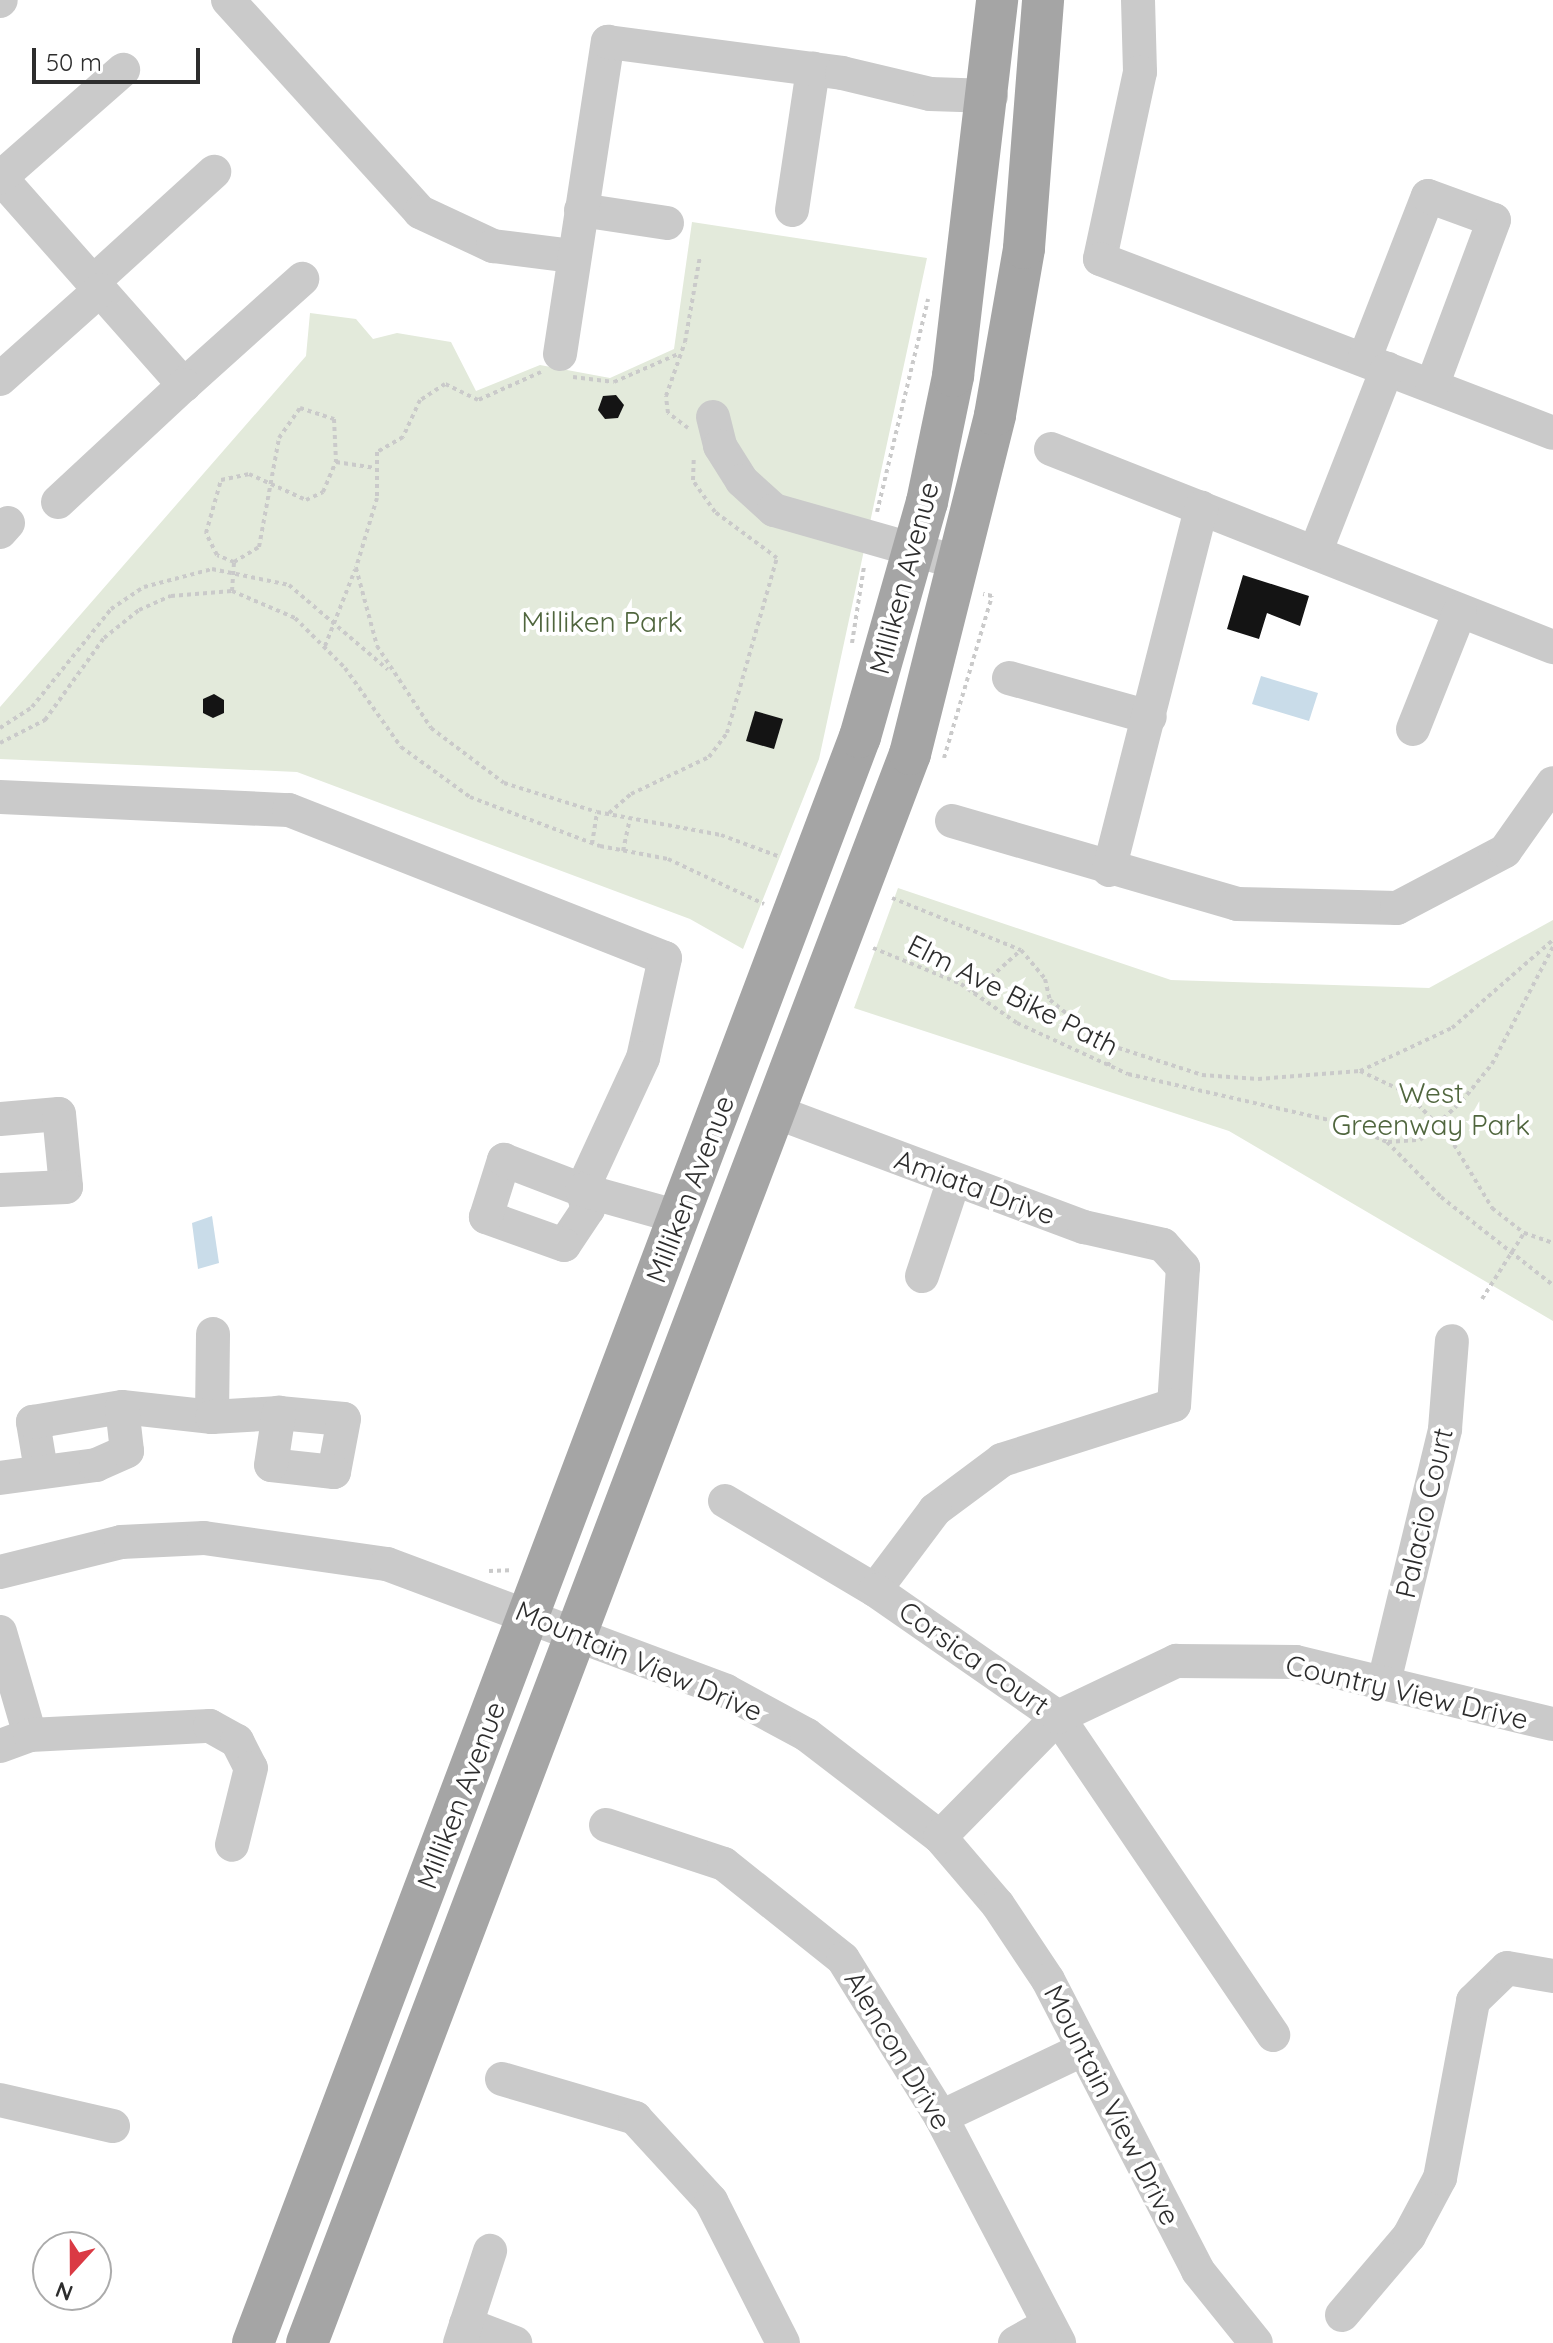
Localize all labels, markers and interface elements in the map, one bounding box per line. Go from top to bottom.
scale bar [36,32,204,82]
text: 50 m [46,47,102,77]
street label: Milliken Avenue [862,478,946,678]
park label: Milliken Park [521,605,683,639]
street label: Elm Ave Bike Path [902,927,1124,1063]
park label: West Greenway Park [1332,1076,1530,1142]
street label: Milliken Avenue [639,1091,741,1287]
street label: Amiata Drive [890,1142,1060,1232]
street label: Palacio Court [1388,1425,1460,1601]
street label: Mountain View Drive [510,1594,768,1728]
street label: Corsica Court [892,1594,1056,1722]
street label: Country View Drive [1283,1648,1531,1736]
street label: Milliken Avenue [410,1697,512,1893]
street label: Alencon Drive [838,1965,958,2135]
street label: Mountain View Drive [1037,1979,1187,2231]
north arrow [32,2231,112,2311]
text: N [52,2276,77,2308]

